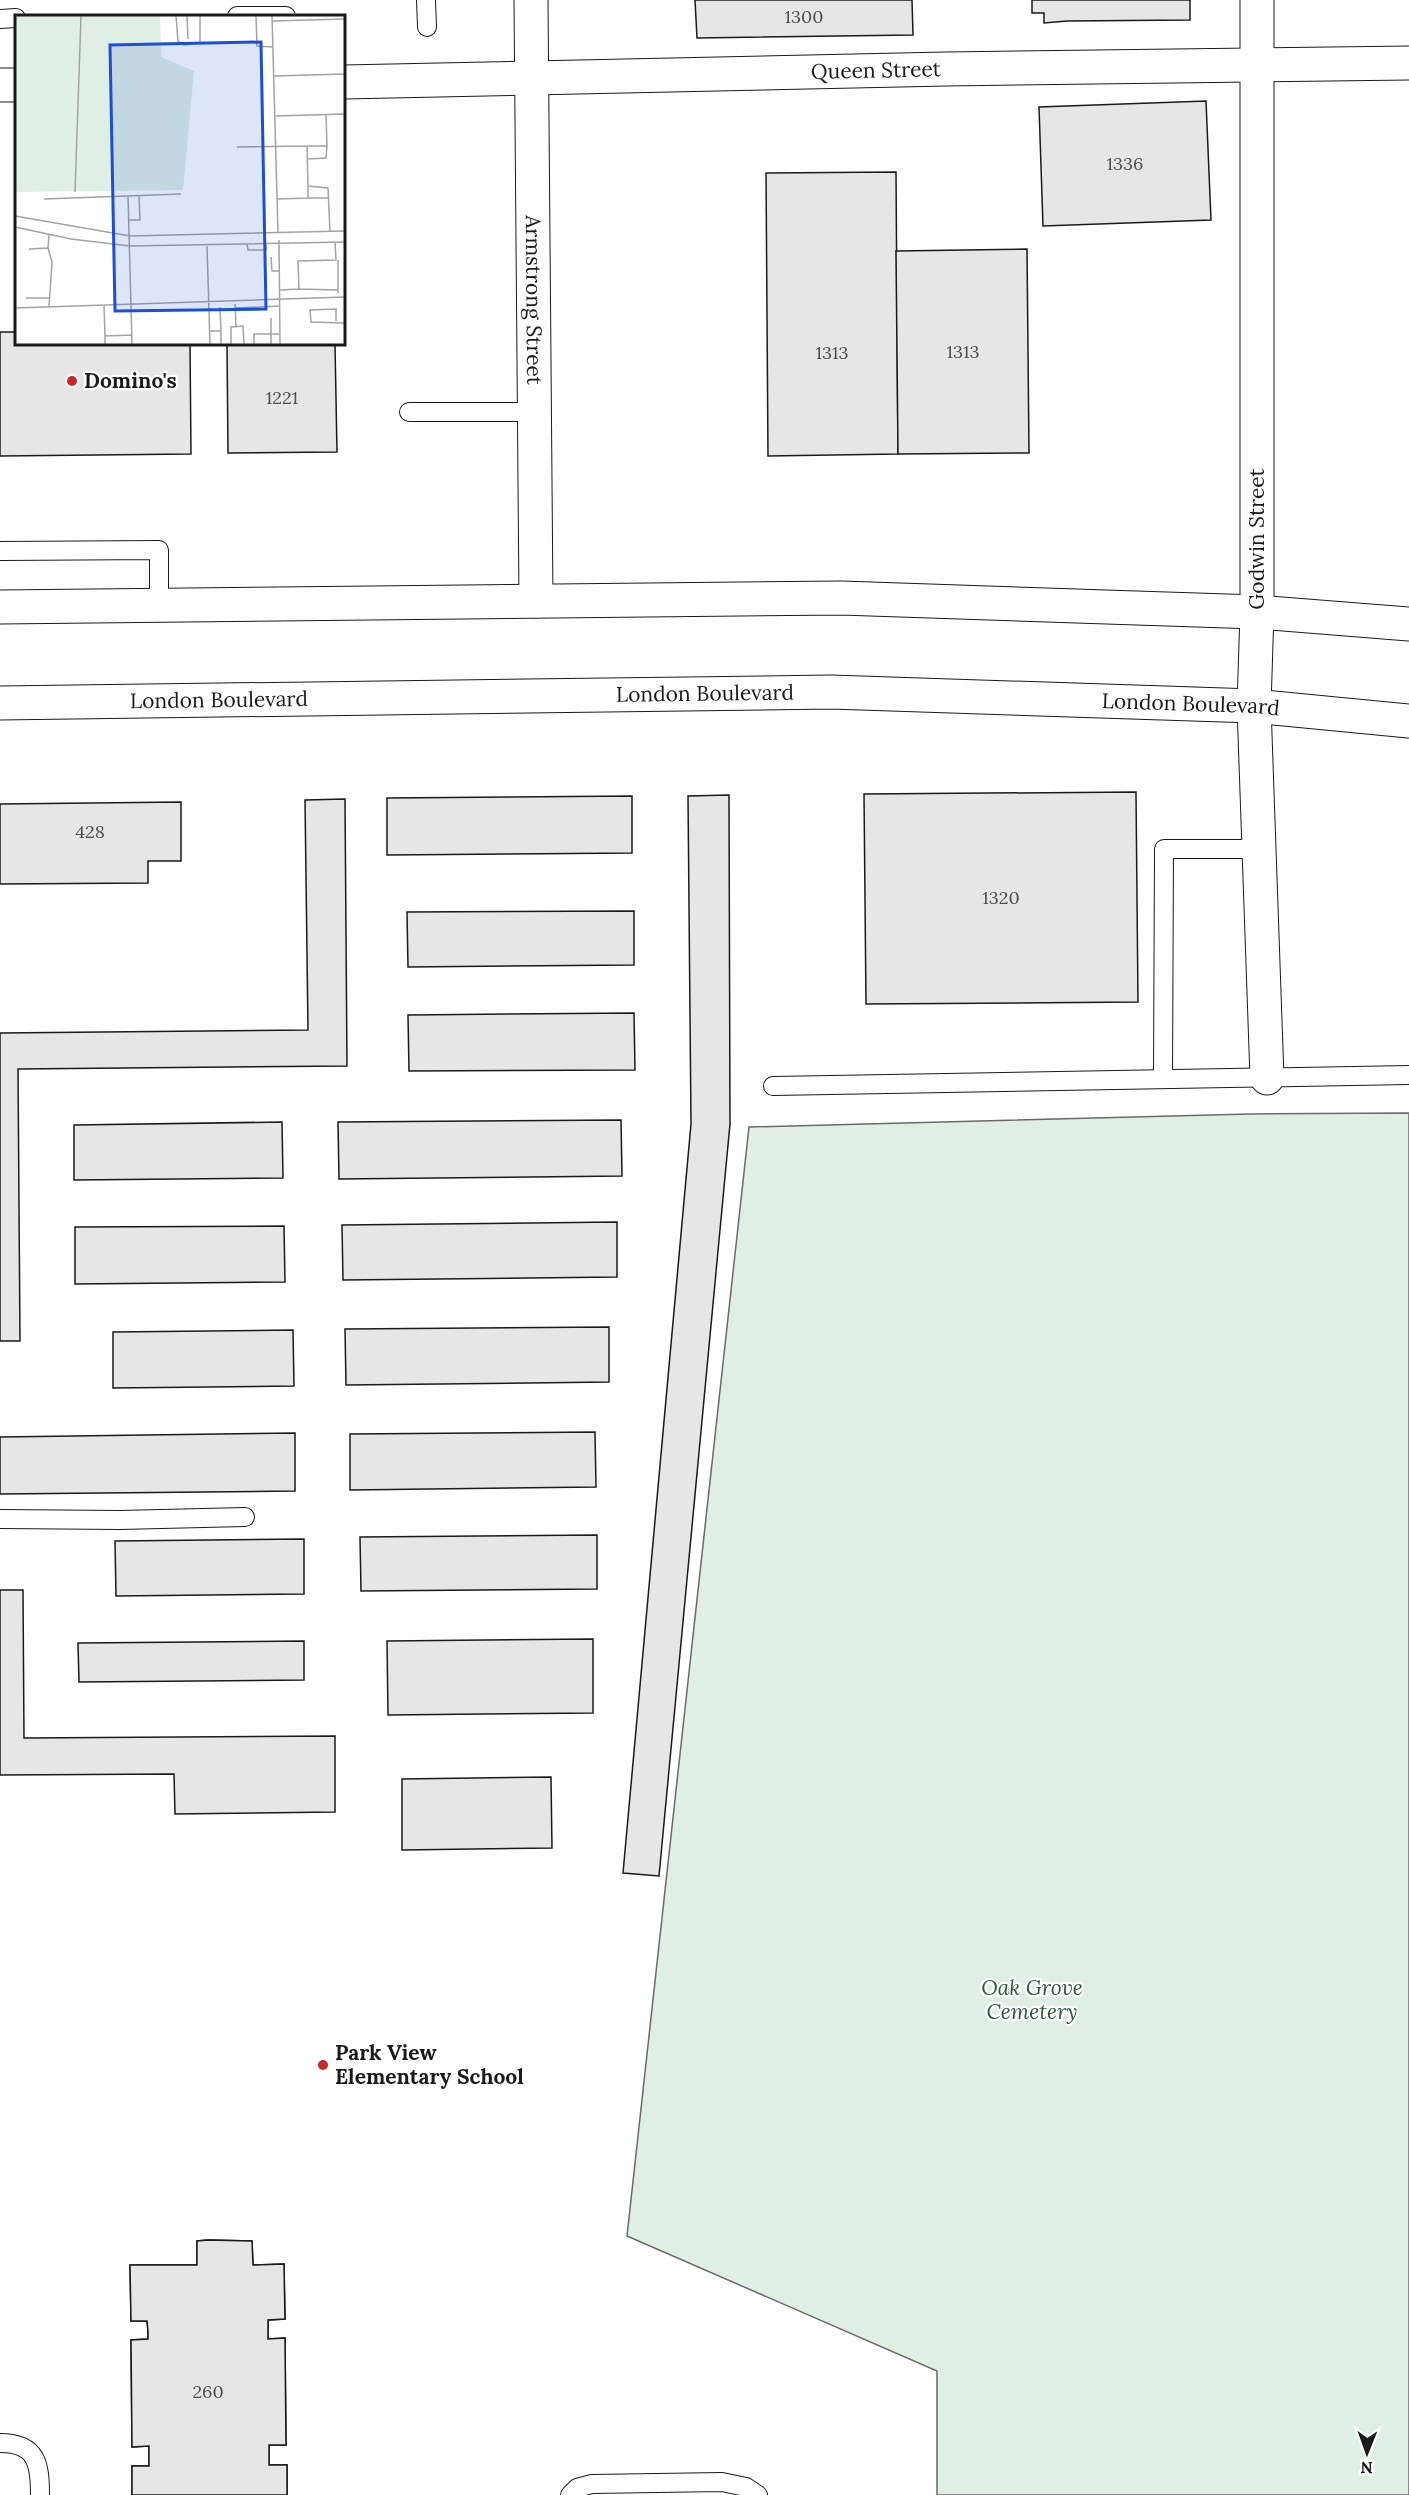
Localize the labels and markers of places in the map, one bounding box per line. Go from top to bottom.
place label: Domino's [84,367,177,394]
marker: Domino's [65,374,79,388]
place label: Park View Elementary School [335,2039,524,2090]
marker: Park View Elementary School [316,2058,330,2072]

